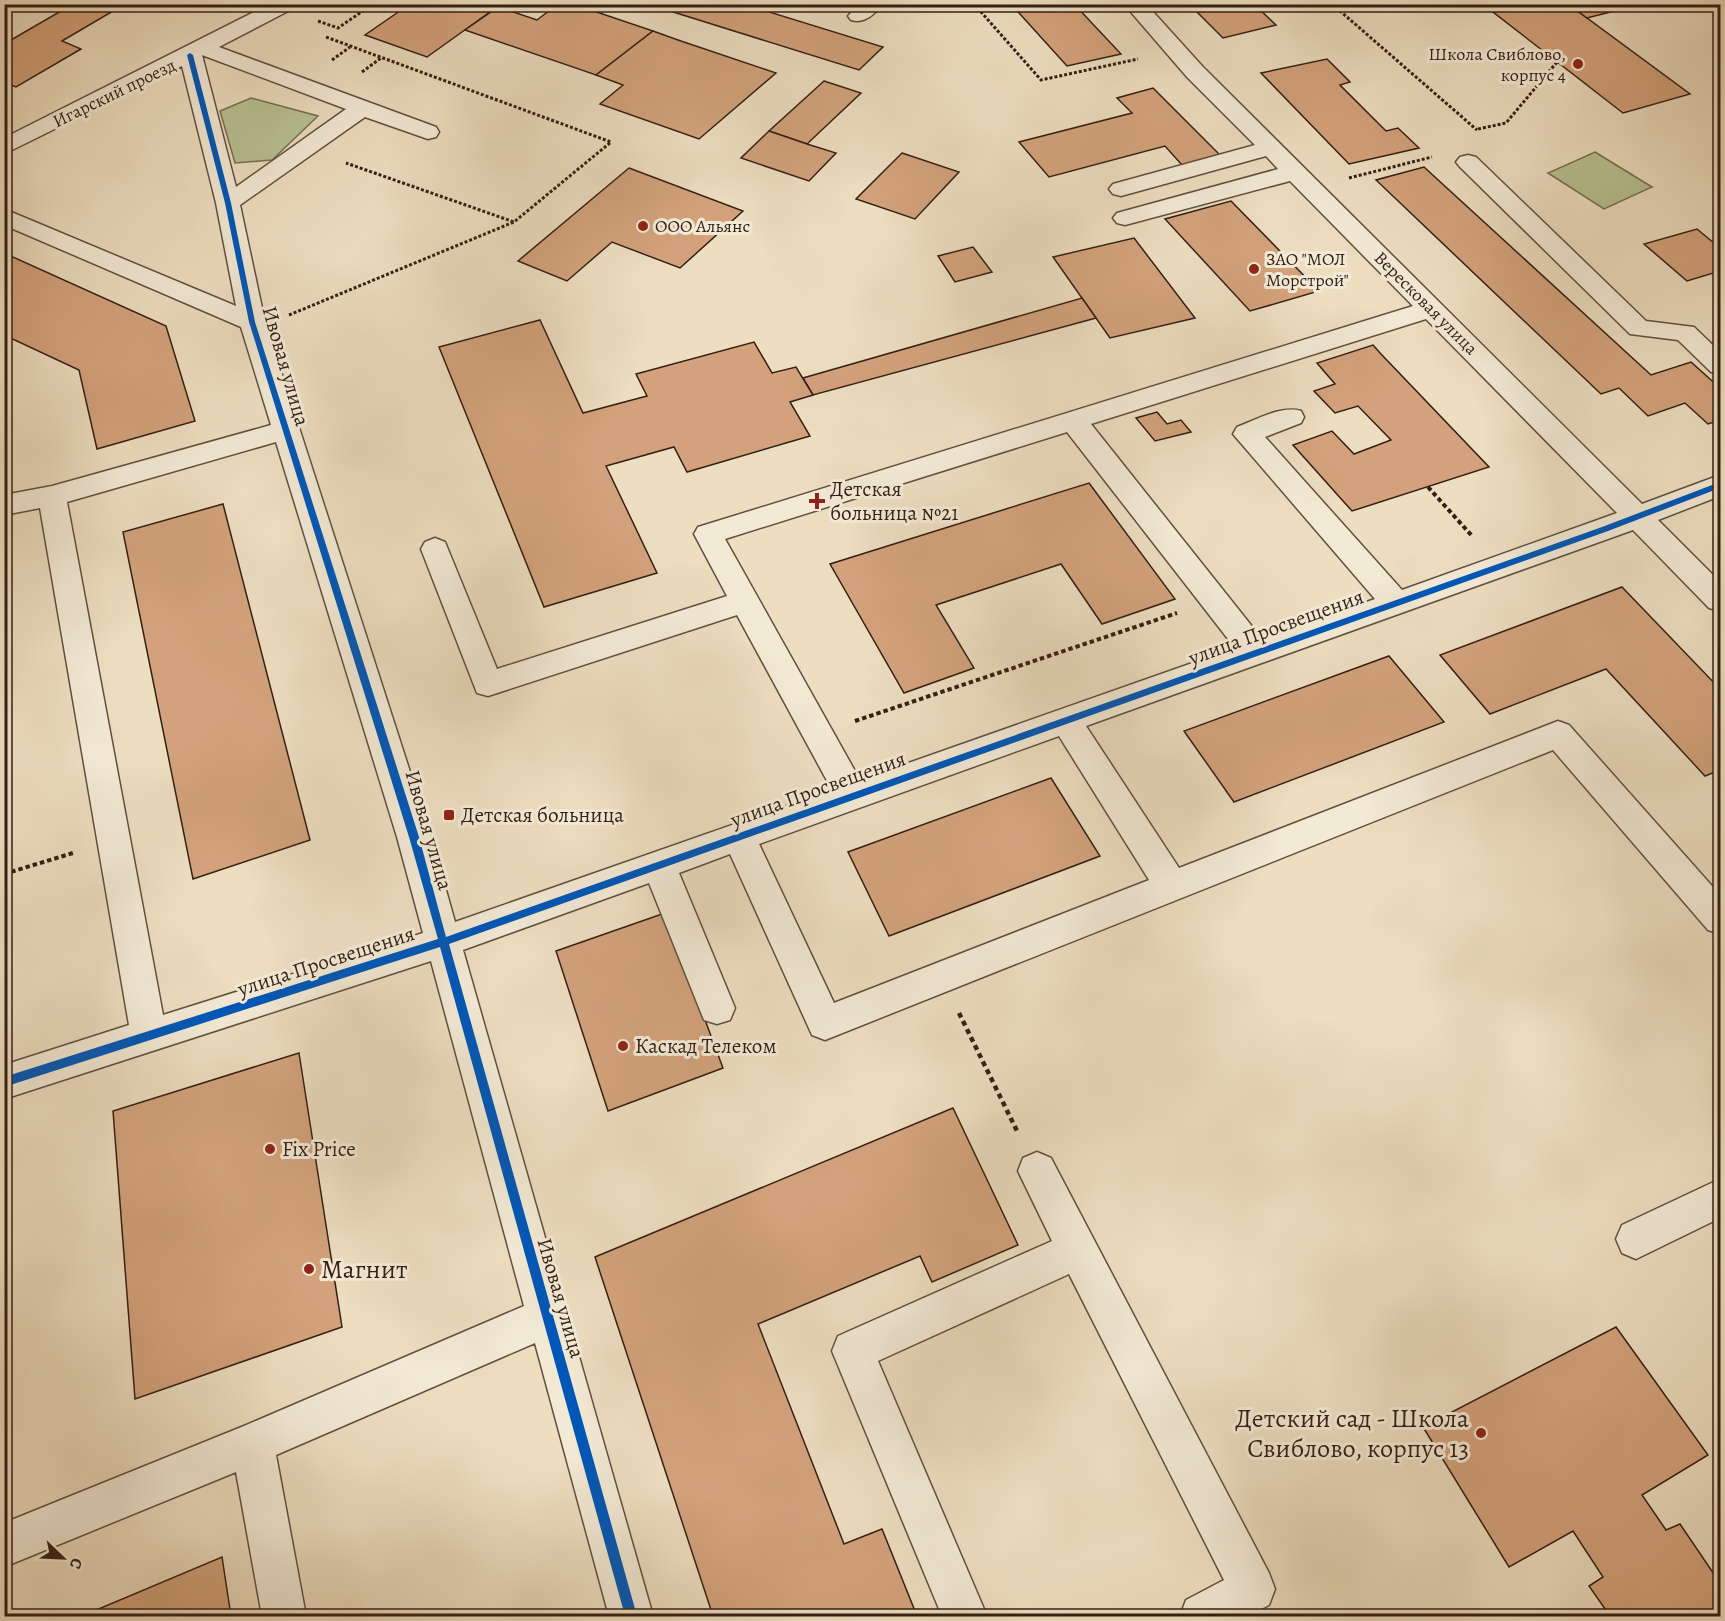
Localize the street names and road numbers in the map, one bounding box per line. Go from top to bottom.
street label: Игарский проезд [49,53,180,133]
street label: Вересковая улица [1369,246,1484,361]
street label: Ивовая улица [255,303,317,430]
street label: улица Просвещения [1184,582,1367,672]
street label: улица Просвещения [726,744,909,834]
street label: Ивовая улица [398,767,460,894]
street label: улица Просвещения [233,919,418,1003]
street label: Ивовая улица [530,1235,592,1362]

